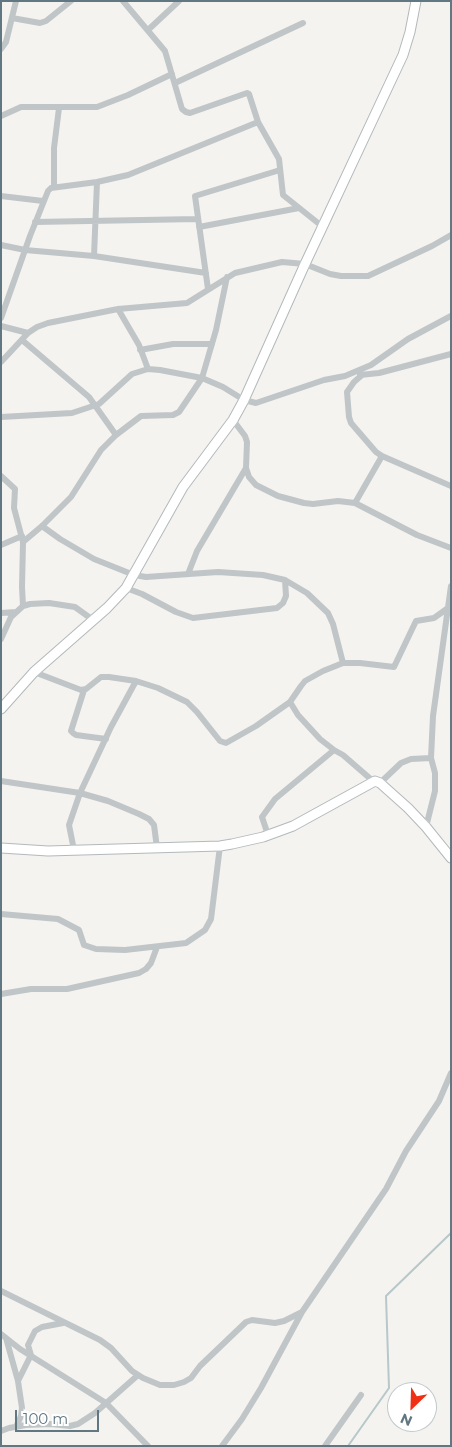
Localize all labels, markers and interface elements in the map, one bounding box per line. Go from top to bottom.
north arrow [387,1382,437,1432]
scale bar [18,1400,101,1432]
text: 100 m [23,1409,68,1428]
text: N [397,1409,415,1430]

